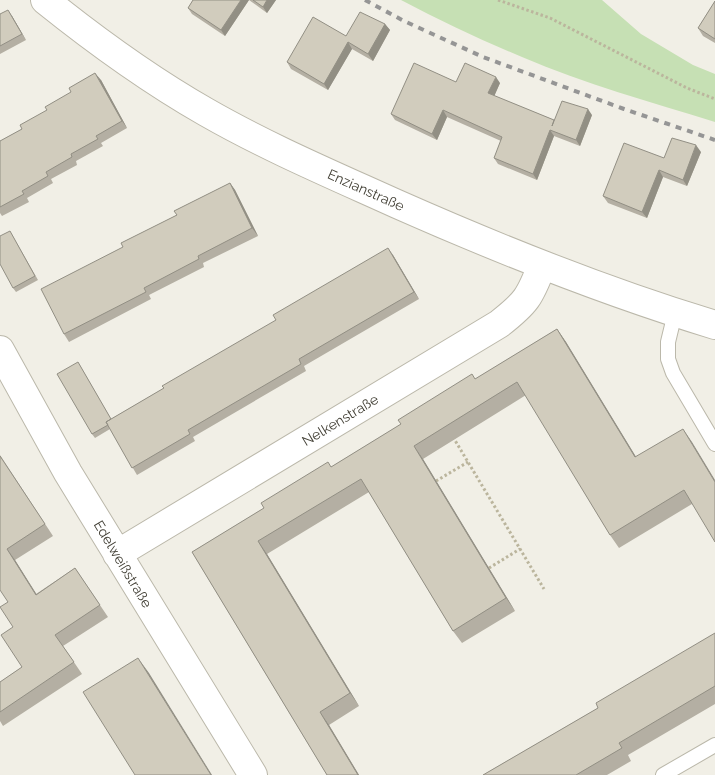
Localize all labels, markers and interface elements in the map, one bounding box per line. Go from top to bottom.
street label: Enzianstraße [325,166,407,214]
street label: Nelkenstraße [299,391,381,449]
street label: Edelweißstraße [91,518,155,610]

